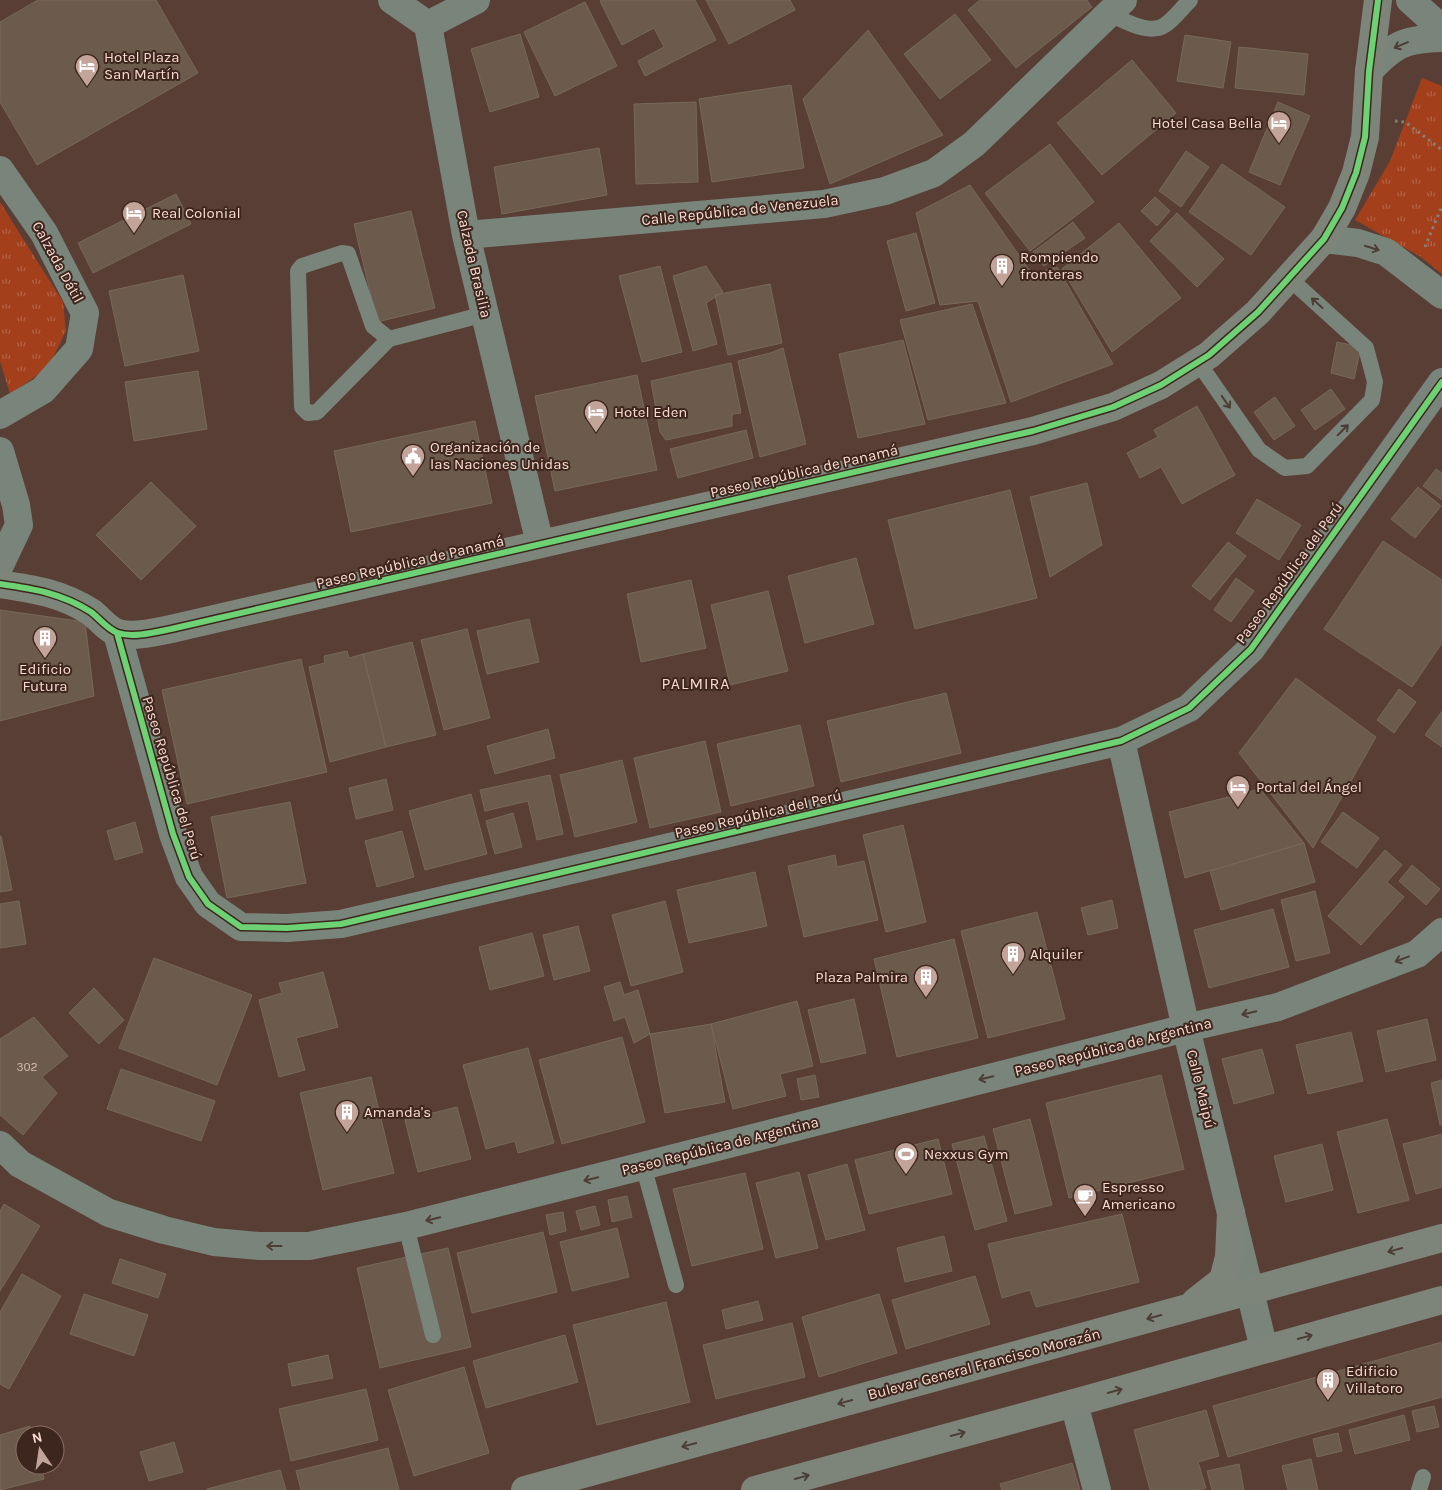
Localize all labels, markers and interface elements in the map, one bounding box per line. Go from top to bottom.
one-way arrow [1394,41,1409,51]
place label: Hotel Plaza San Martín [104,48,180,83]
hotel icon: Hotel Plaza San Martín [74,53,100,87]
hotel icon: Hotel Casa Bella [1266,110,1292,144]
place label: Hotel Casa Bella [1152,114,1262,132]
street label: Calle República de Venezuela [641,191,839,229]
hotel icon: Real Colonial [121,200,147,234]
place label: Real Colonial [152,204,241,222]
street label: Calzada Brasilia [453,208,495,320]
street label: Calzada Dátil [28,218,88,306]
one-way arrow [1364,243,1380,253]
place label: Rompiendo fronteras [1020,248,1099,283]
building icon: Rompiendo fronteras [989,253,1015,287]
one-way arrow [1310,297,1323,309]
one-way arrow [1221,395,1231,409]
hotel icon: Hotel Eden [583,399,609,433]
place label: Hotel Eden [614,403,687,421]
one-way arrow [1336,425,1348,437]
place label: Organización de las Naciones Unidas [430,438,569,473]
street label: Paseo República de Panamá [708,441,900,501]
public building icon: Organización de las Naciones Unidas [400,443,426,477]
street label: Paseo República del Perú [1232,499,1346,647]
street label: Paseo República de Panamá [314,532,506,592]
building icon: Edificio Futura [32,625,58,659]
place label: Edificio Futura [19,660,71,695]
district label: PALMIRA [662,674,730,693]
street label: Paseo República del Perú [138,694,206,862]
hotel icon: Portal del Ángel [1225,774,1251,808]
place label: Portal del Ángel [1256,778,1362,796]
street label: Paseo República del Perú [673,786,843,842]
building icon: Alquiler [1000,941,1026,975]
place label: Alquiler [1030,945,1083,963]
one-way arrow [1395,955,1410,964]
building icon: Plaza Palmira [913,964,939,998]
place label: Plaza Palmira [815,968,908,986]
one-way arrow [1242,1009,1258,1018]
street label: Paseo República de Argentina [1013,1014,1213,1080]
street label: Calle Maipú [1183,1048,1219,1130]
house number: 302 [16,1060,38,1074]
one-way arrow [978,1074,994,1084]
building icon: Amanda's [334,1099,360,1133]
place label: Amanda's [364,1103,431,1121]
street label: Paseo República de Argentina [620,1113,820,1179]
sports icon: Nexxus Gym [893,1141,919,1175]
place label: Nexxus Gym [924,1145,1009,1163]
one-way arrow [583,1175,599,1184]
place label: Espresso Americano [1102,1178,1176,1213]
cafe icon: Espresso Americano [1072,1183,1098,1217]
one-way arrow [426,1214,442,1224]
one-way arrow [266,1241,282,1251]
one-way arrow [1387,1246,1403,1256]
one-way arrow [1146,1312,1162,1322]
street label: Bulevar General Francisco Morazán [866,1324,1102,1404]
one-way arrow [1297,1332,1313,1342]
place label: Edificio Villatoro [1346,1362,1403,1397]
building icon: Edificio Villatoro [1315,1367,1341,1401]
one-way arrow [1107,1386,1123,1396]
one-way arrow [838,1397,854,1407]
north arrow [15,1425,65,1475]
text: N [30,1428,44,1447]
one-way arrow [950,1429,966,1439]
one-way arrow [681,1441,697,1450]
one-way arrow [793,1472,809,1481]

